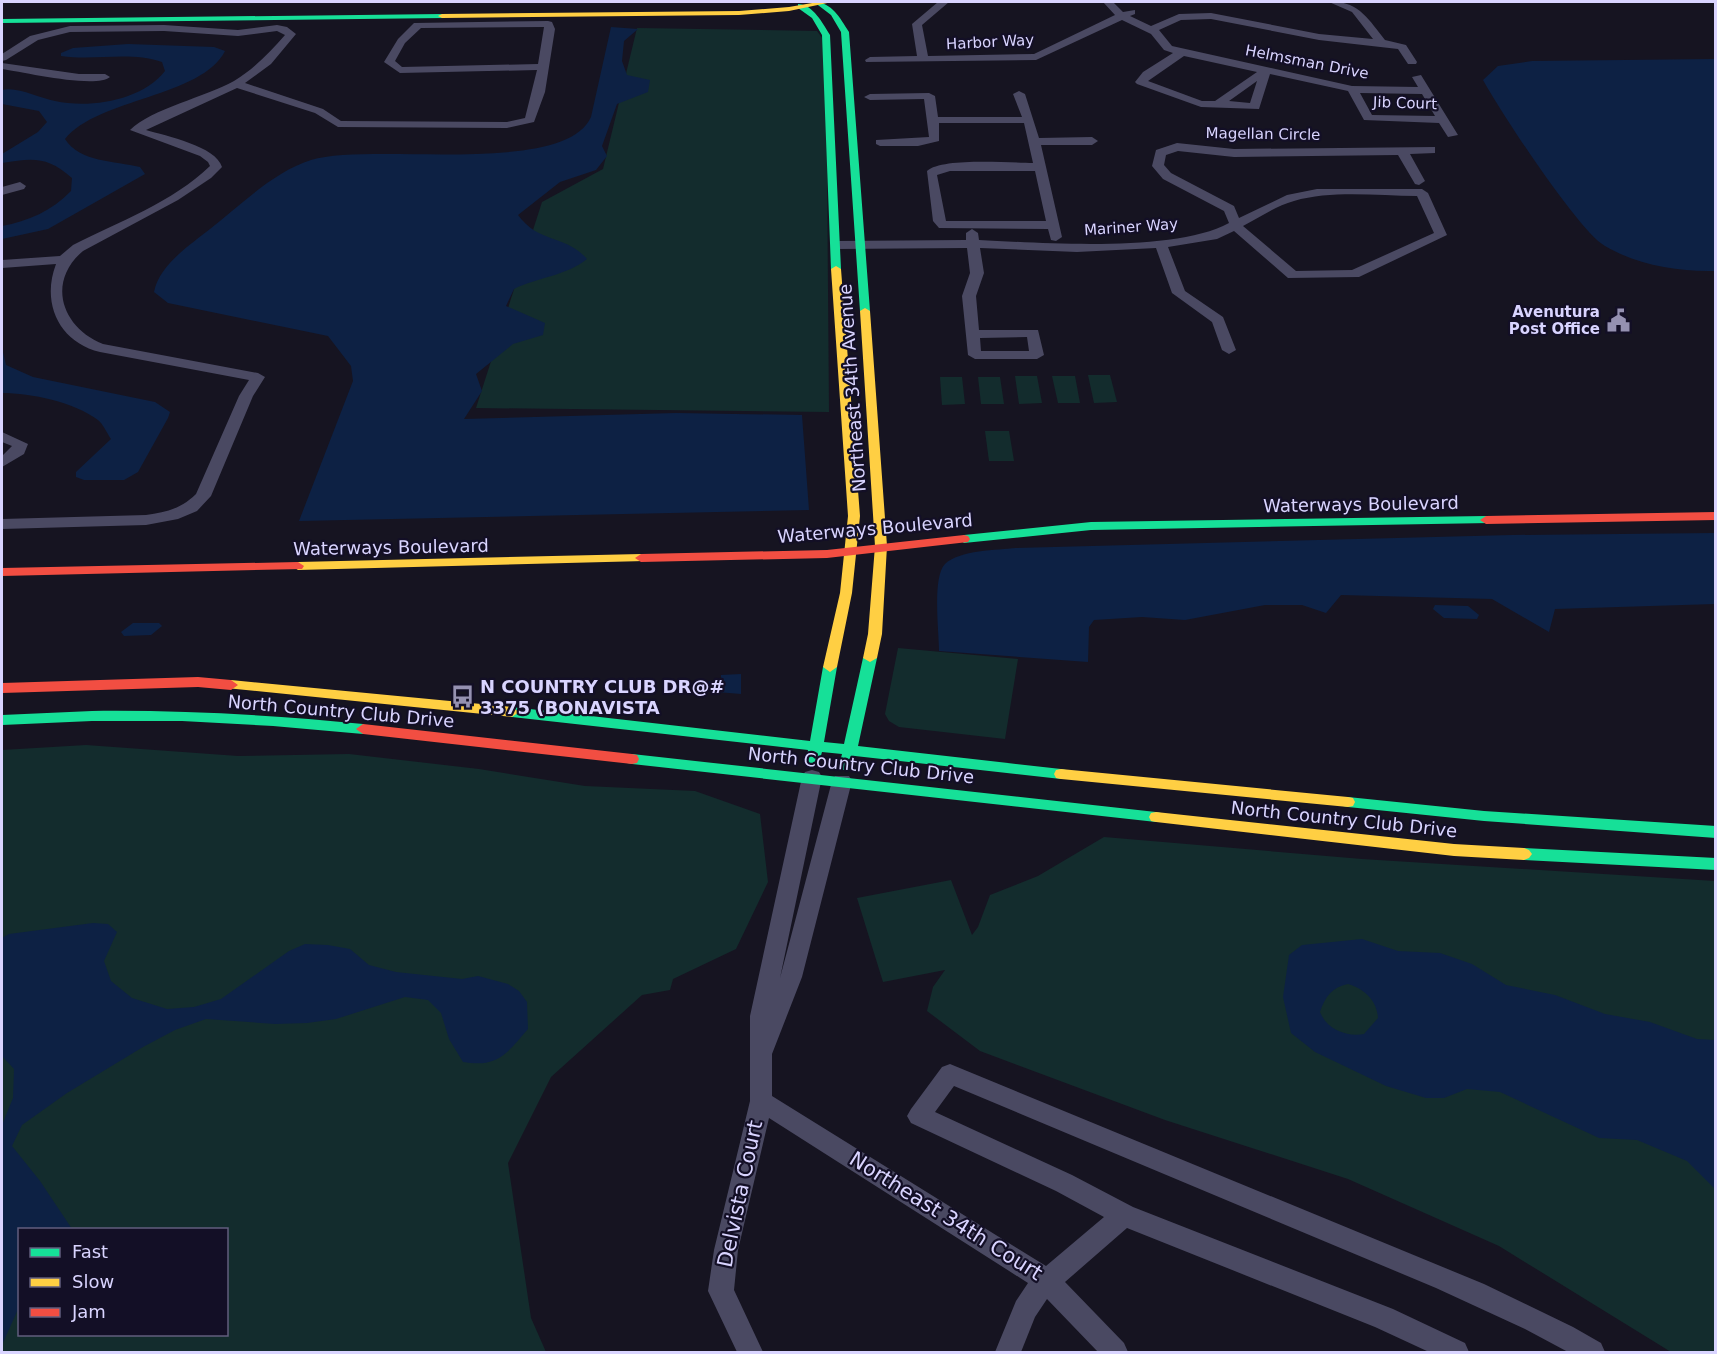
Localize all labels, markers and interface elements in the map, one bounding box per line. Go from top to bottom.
street label: Harbor Way [945,31,1035,53]
street label: Helmsman Drive [1244,41,1370,83]
street label: Jib Court [1372,93,1437,113]
street label: Magellan Circle [1205,124,1321,144]
street label: Mariner Way [1083,215,1179,239]
street label: Northeast 34th Avenue [834,283,870,493]
place label: Avenutura Post Office [1509,303,1600,338]
public building icon: Avenutura Post Office [1605,308,1631,334]
street label: Waterways Boulevard [1263,492,1459,516]
street label: Waterways Boulevard [777,509,973,547]
street label: Waterways Boulevard [293,535,489,559]
place label: N COUNTRY CLUB DR@# 3375 (BONAVISTA [480,676,725,718]
bus stop icon: N COUNTRY CLUB DR@# 3375 (BONAVISTA [449,683,475,709]
street label: North Country Club Drive [227,691,455,731]
street label: North Country Club Drive [747,743,975,787]
street label: North Country Club Drive [1230,797,1458,841]
street label: Delvista Court [713,1118,767,1270]
street label: Northeast 34th Court [845,1147,1047,1285]
legend [18,1228,228,1336]
text: Fast [72,1241,108,1262]
text: Slow [72,1271,114,1292]
text: Jam [71,1301,106,1322]

